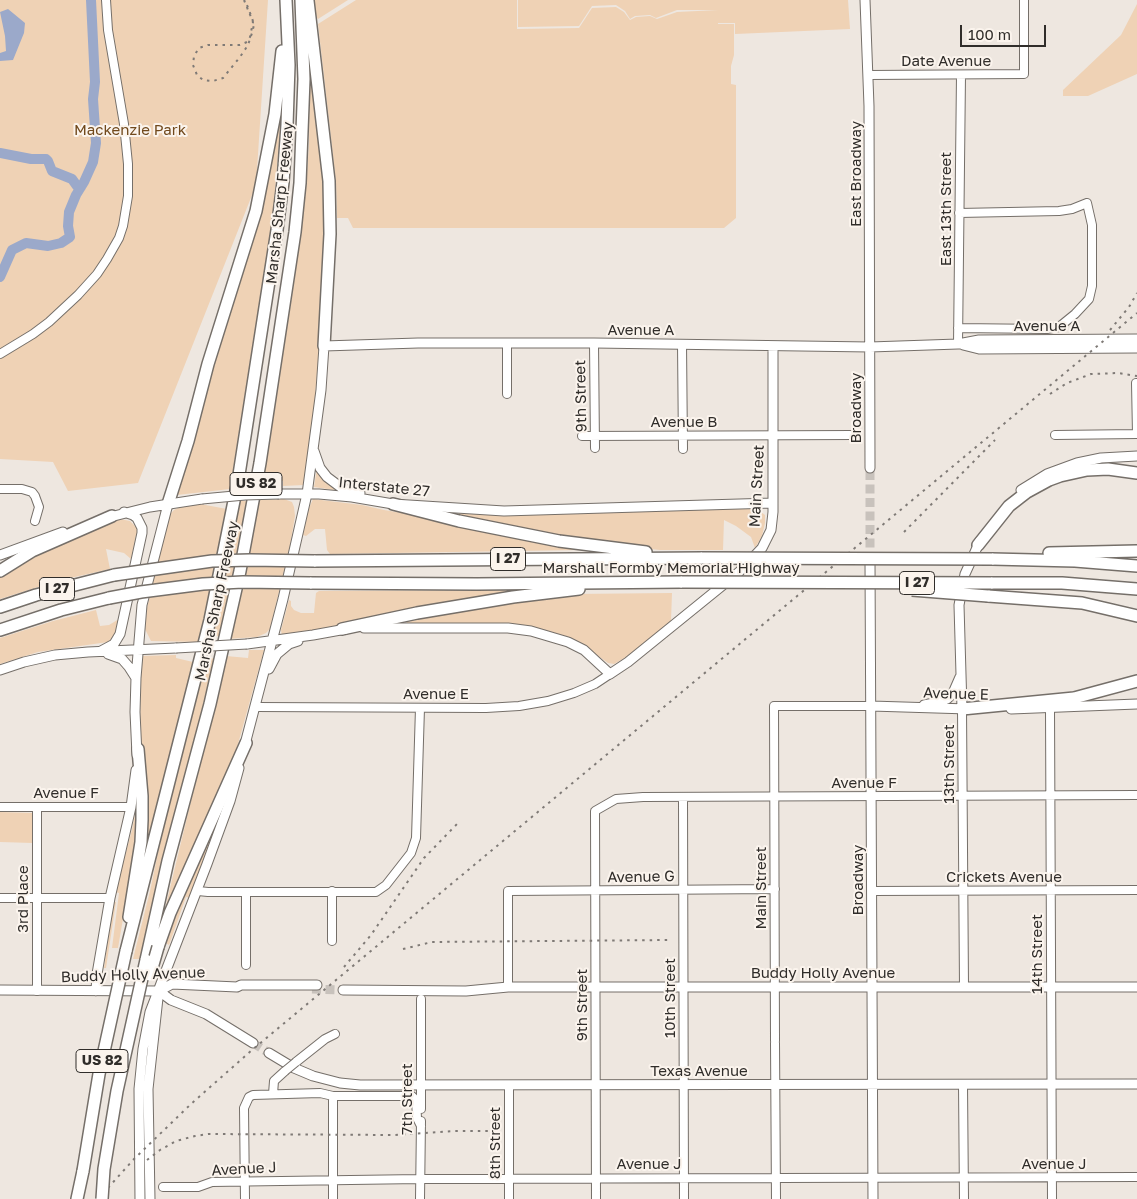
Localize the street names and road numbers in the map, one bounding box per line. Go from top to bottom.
street label: Date Avenue [901,52,991,70]
street label: Marsha Sharp Freeway [263,121,297,285]
street label: East Broadway [847,121,865,227]
street label: East 13th Street [937,152,955,266]
street label: Avenue A [1014,317,1080,335]
street label: Avenue A [608,321,674,339]
street label: 9th Street [571,360,591,432]
street label: Broadway [847,373,865,443]
street label: Avenue B [651,413,717,431]
street label: Main Street [746,444,768,528]
road number: US 82 [230,472,282,496]
street label: Interstate 27 [337,473,431,501]
street label: Marsha Sharp Freeway [191,519,243,683]
road number: I 27 [490,548,526,570]
street label: Marshall Formby Memorial Highway [542,559,800,577]
road number: I 27 [900,572,934,594]
road number: I 27 [40,578,74,600]
street label: Avenue E [923,684,989,704]
street label: Avenue E [403,685,469,703]
street label: 13th Street [940,724,958,804]
street label: Avenue F [831,774,897,792]
street label: Avenue F [33,784,99,802]
street label: Broadway [849,845,867,915]
street label: Main Street [752,847,770,929]
street label: 3rd Place [14,865,32,933]
street label: Avenue G [607,867,675,887]
street label: Crickets Avenue [946,868,1062,886]
street label: 14th Street [1028,914,1046,994]
street label: 10th Street [661,958,679,1038]
street label: Buddy Holly Avenue [60,963,206,987]
street label: Buddy Holly Avenue [751,964,895,982]
street label: 9th Street [573,969,591,1041]
road number: US 82 [76,1050,128,1072]
street label: Texas Avenue [650,1062,748,1080]
street label: 7th Street [398,1063,416,1135]
street label: 8th Street [486,1107,504,1179]
street label: Avenue J [616,1155,682,1173]
street label: Avenue J [1021,1155,1087,1173]
street label: Avenue J [211,1158,277,1180]

